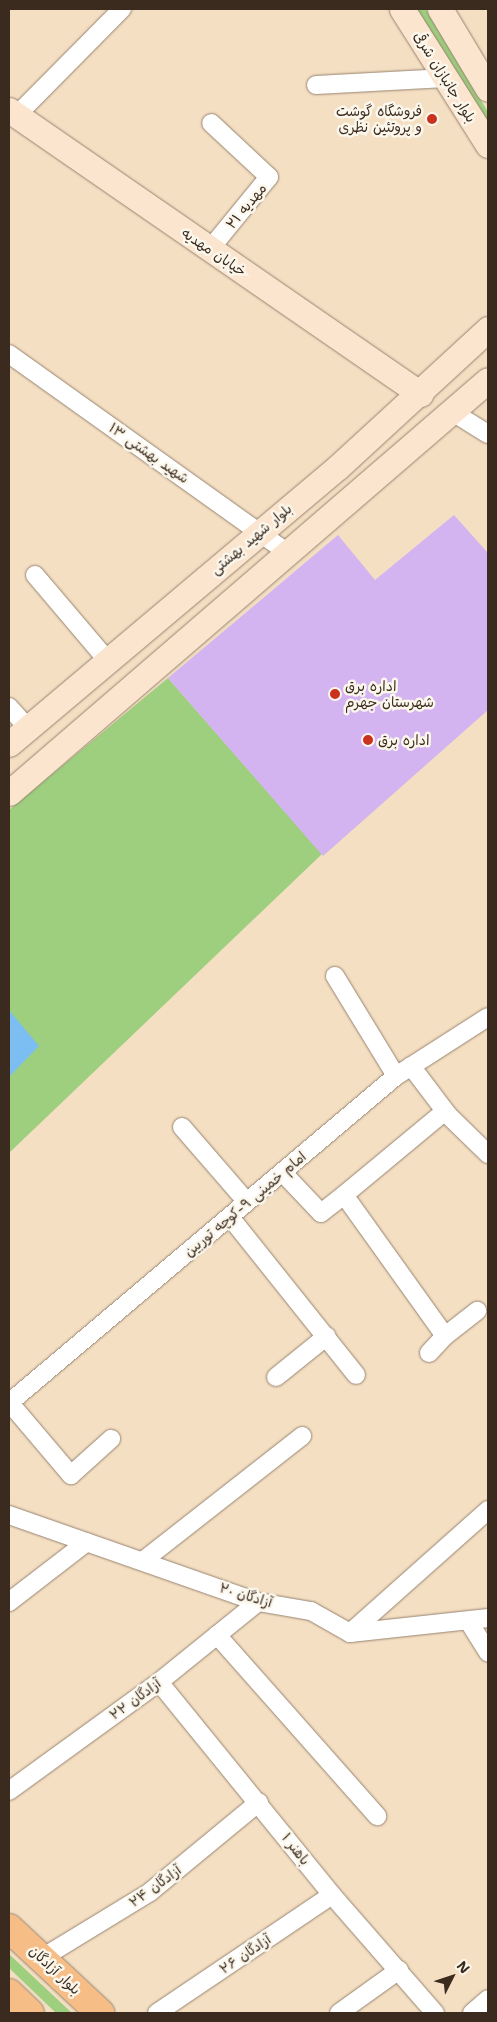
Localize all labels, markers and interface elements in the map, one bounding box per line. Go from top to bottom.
street label: بلوار جانبازان شرقی [410,28,480,126]
place label: فروشگاه گوشت و پروتئین نظری [336,103,422,136]
marker: فروشگاه گوشت و پروتئین نظری [426,113,438,125]
street label: مهدیه ۲۱ [222,180,270,232]
street label: خیابان مهدیه [179,224,249,280]
street label: شهید بهشتی ۱۳ [106,419,192,487]
street label: بلوار شهید بهشتی [207,500,295,578]
place label: اداره برق شهرستان جهرم [345,678,434,710]
marker: اداره برق شهرستان جهرم [329,688,341,700]
place label: اداره برق [378,732,429,748]
marker: اداره برق [362,734,374,746]
street label: امام خمینی ۹-کوچه توربین [181,1148,309,1260]
street label: آزادگان ۲۰ [217,1579,275,1611]
street label: آزادگان ۲۲ [106,1675,164,1723]
street label: باهنر ۱ [278,1830,314,1868]
street label: آزادگان ۲۴ [126,1861,184,1911]
street label: آزادگان ۲۶ [216,1931,274,1977]
street label: بلوار آزادگان [26,1942,84,1998]
north arrow [427,1952,477,2002]
text: N [453,1957,474,1977]

